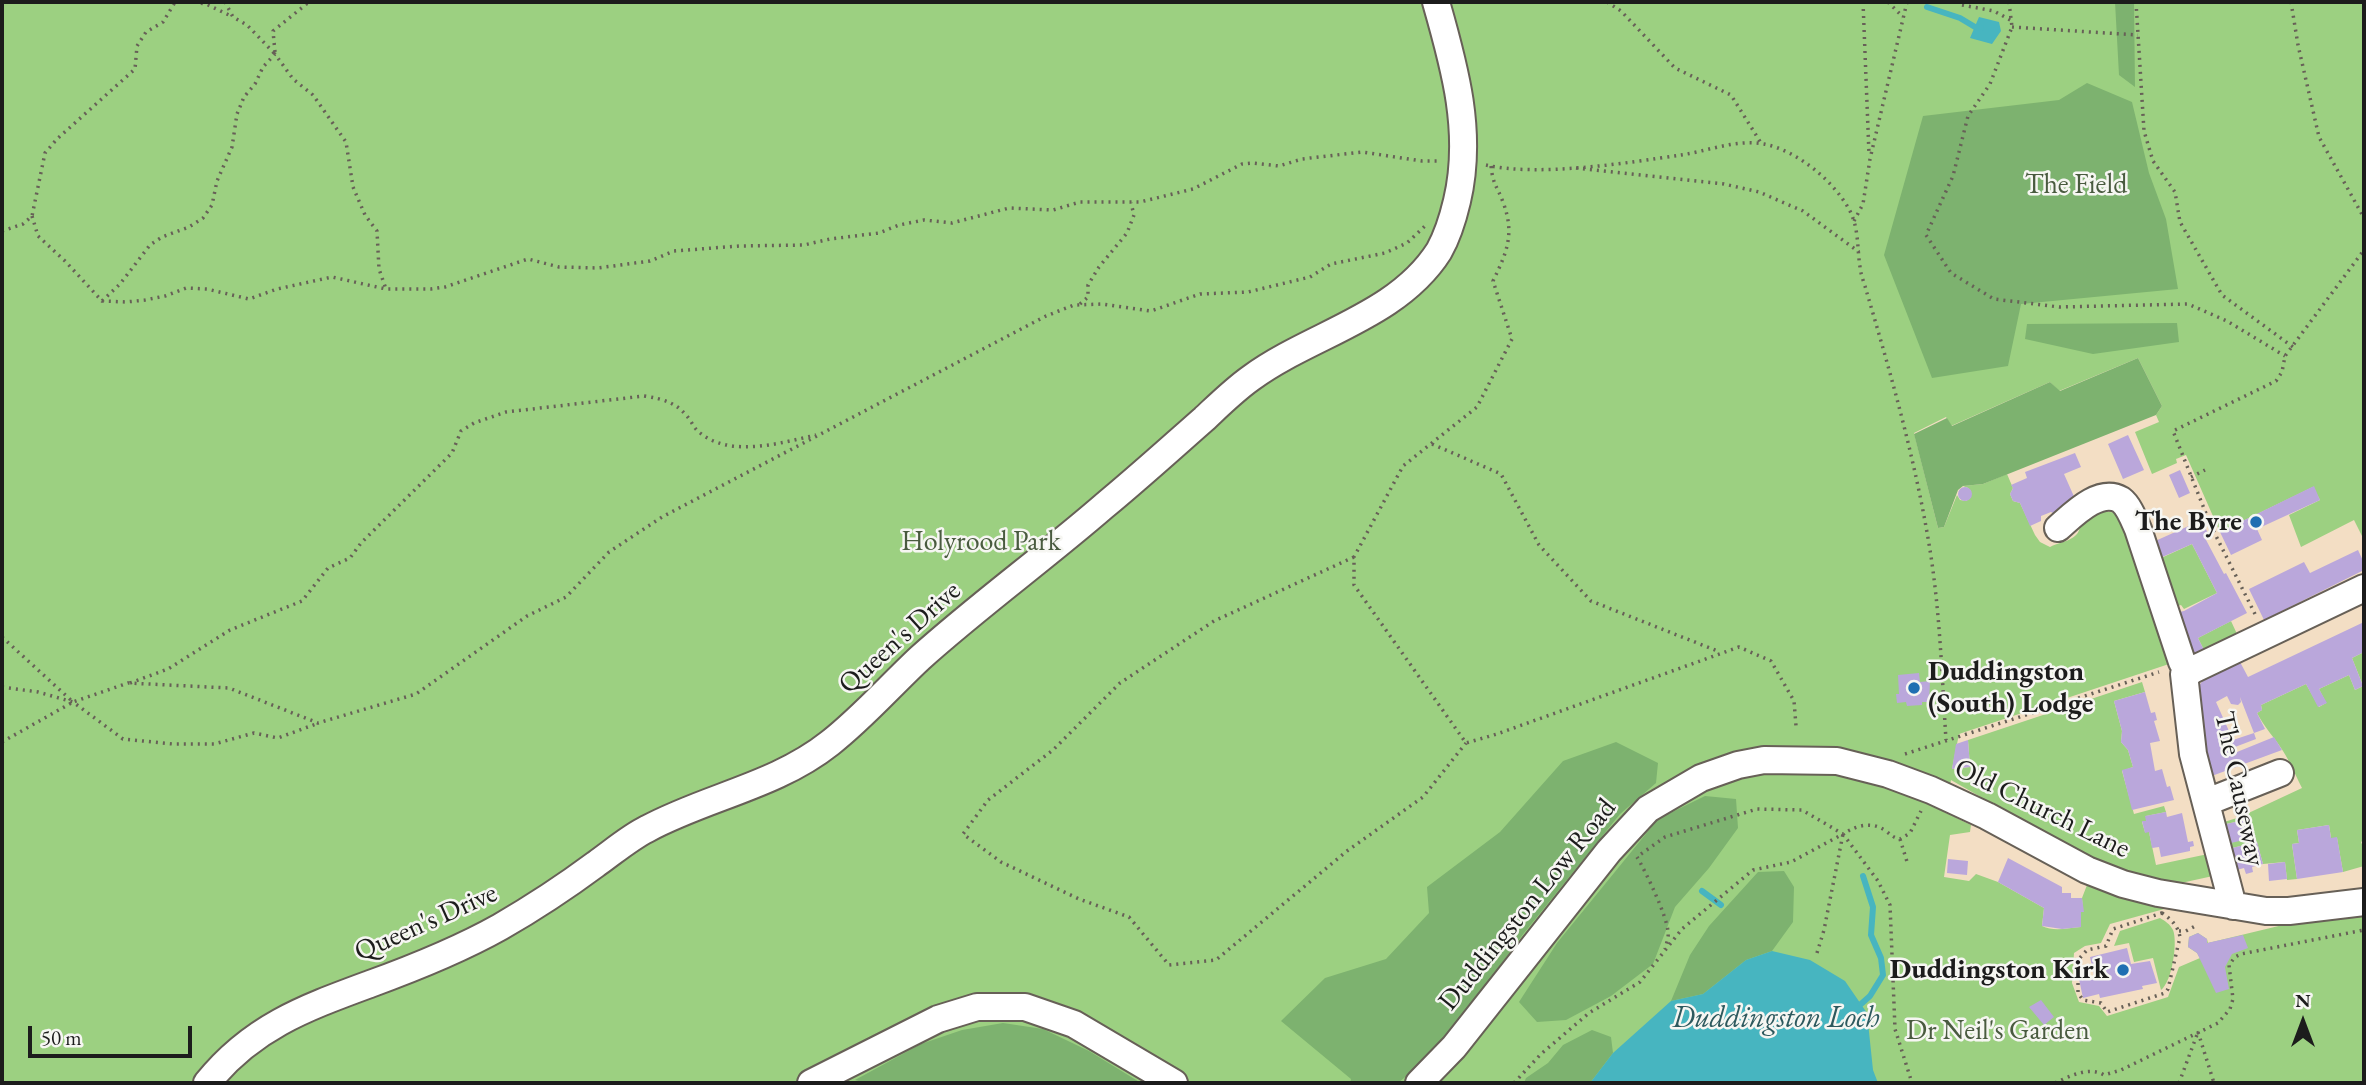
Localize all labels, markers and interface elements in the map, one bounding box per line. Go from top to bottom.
park label: The Field [2025,168,2127,202]
place label: The Byre [2135,505,2242,539]
marker: The Byre [2248,514,2264,530]
park label: Holyrood Park [901,525,1061,559]
street label: Queen's Drive [832,574,968,702]
place label: Duddingston (South) Lodge [1928,655,2093,721]
marker: Duddingston (South) Lodge [1906,680,1922,696]
street label: The Causeway [2206,709,2272,869]
street label: Old Church Lane [1949,752,2135,866]
street label: Duddingston Low Road [1432,792,1624,1018]
street label: Queen's Drive [350,877,502,969]
place label: Duddingston Kirk [1890,953,2109,987]
marker: Duddingston Kirk [2115,962,2131,978]
north arrow [2268,987,2338,1057]
text: N [2295,988,2311,1013]
water label: Duddingston Loch [1672,1001,1880,1037]
scale bar [32,1012,196,1056]
park label: Dr Neil's Garden [1906,1014,2090,1048]
text: 50 m [41,1024,82,1051]

